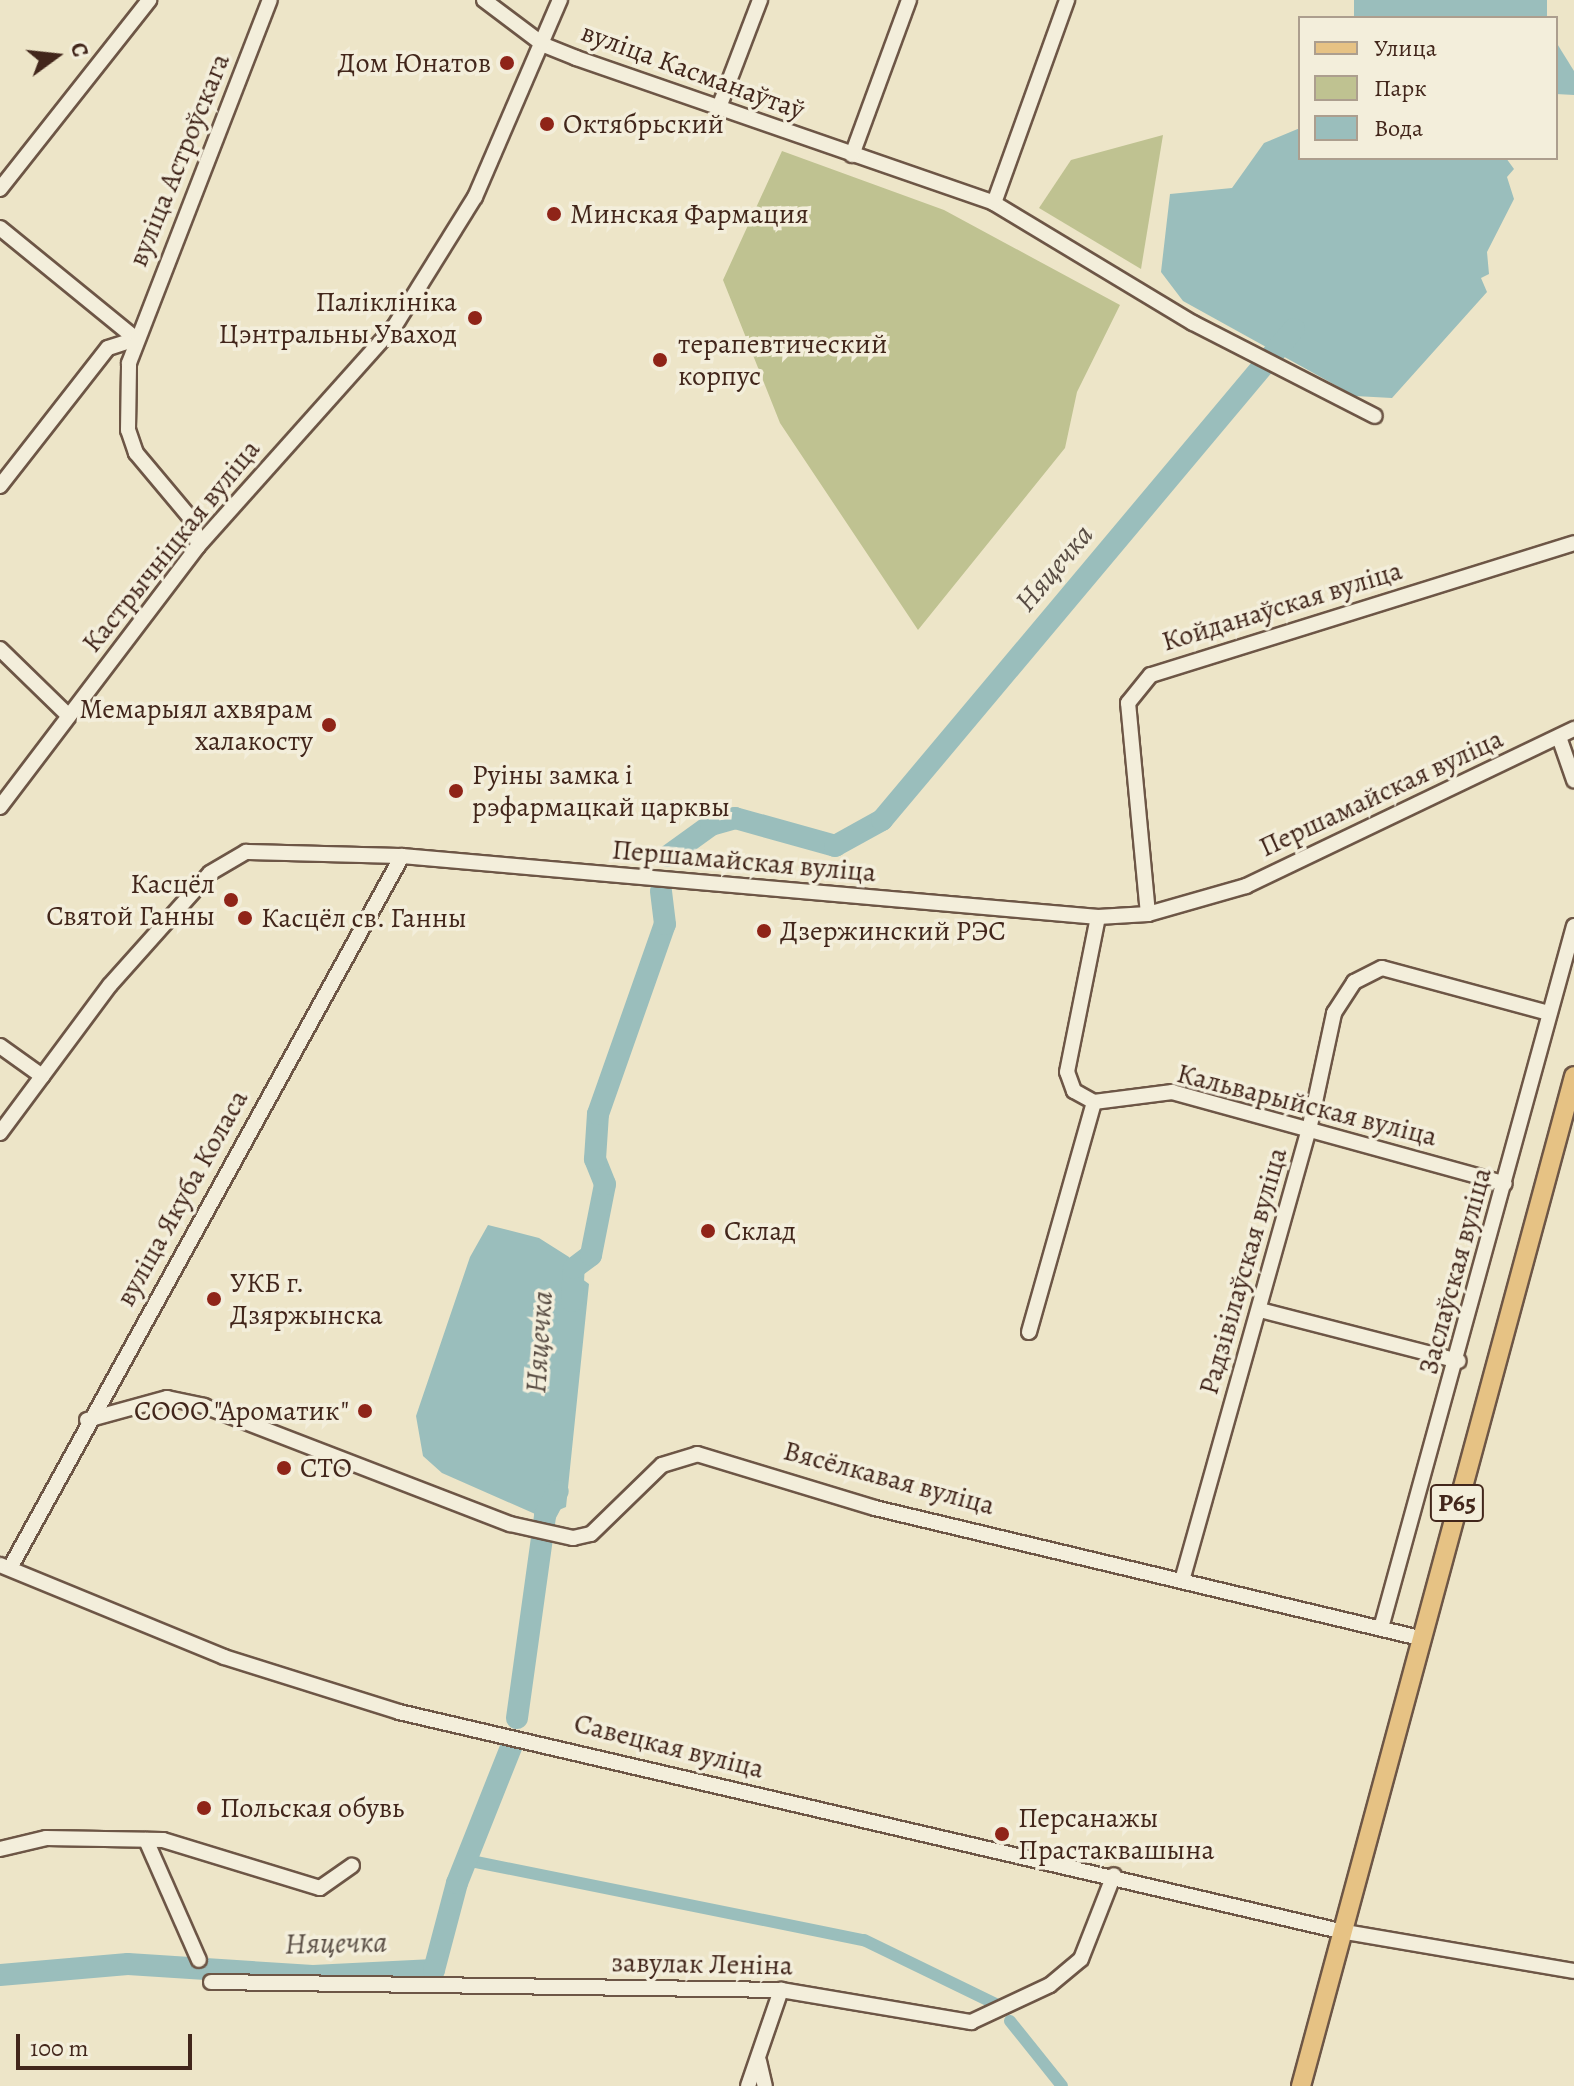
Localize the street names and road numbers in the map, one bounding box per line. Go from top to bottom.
street label: вуліца Касманаўтаў [577,15,809,127]
street label: вуліца Астроўскага [121,49,237,271]
street label: Кастрычніцкая вуліца [75,433,267,659]
street label: Койданаўская вуліца [1158,553,1406,659]
street label: Першамайская вуліца [1254,722,1508,864]
street label: Першамайская вуліца [611,833,877,889]
street label: Кальварыйская вуліца [1173,1056,1441,1154]
street label: вуліца Якуба Коласа [109,1084,255,1312]
street label: Радзівілаўская вуліца [1192,1144,1294,1398]
street label: Заслаўская вуліца [1411,1164,1499,1378]
street label: Вясёлкавая вуліца [780,1434,998,1522]
road number: Р65 [1429,1481,1485,1525]
street label: Савецкая вуліца [571,1706,767,1786]
street label: завулак Леніна [611,1946,793,1982]

